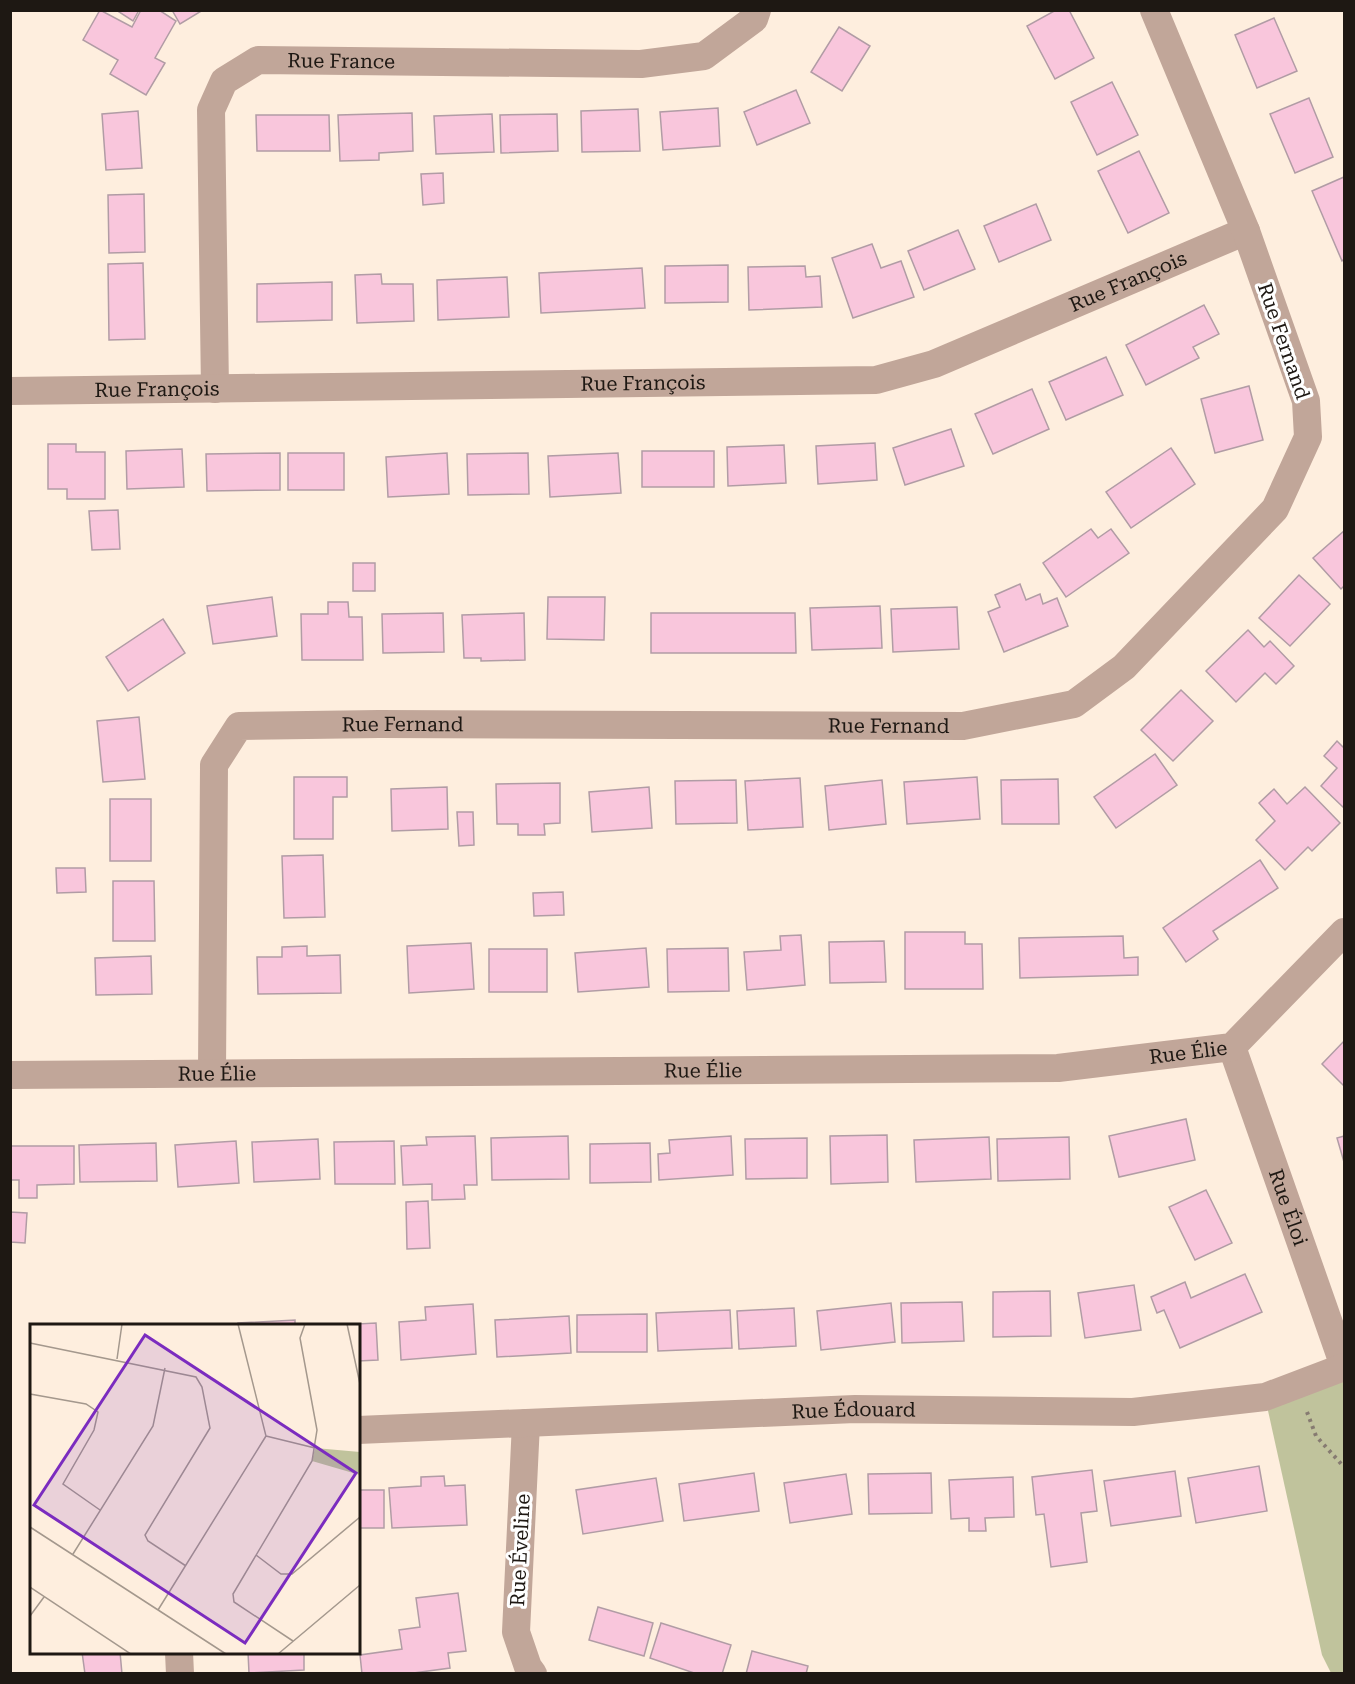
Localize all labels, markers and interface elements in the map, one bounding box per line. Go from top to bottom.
street label: Rue France [287,48,395,73]
street label: Rue François [1066,246,1190,317]
street label: Rue Fernand [1253,280,1315,403]
street label: Rue François [580,370,706,396]
street label: Rue François [94,376,220,402]
street label: Rue Fernand [342,712,464,737]
street label: Rue Fernand [828,714,950,738]
street label: Rue Élie [1148,1036,1228,1069]
street label: Rue Élie [664,1058,742,1083]
street label: Rue Élie [178,1061,256,1086]
street label: Rue Éloi [1264,1166,1313,1249]
inset map [30,1324,360,1654]
street label: Rue Édouard [791,1397,916,1424]
street label: Rue Éveline [505,1493,535,1607]

